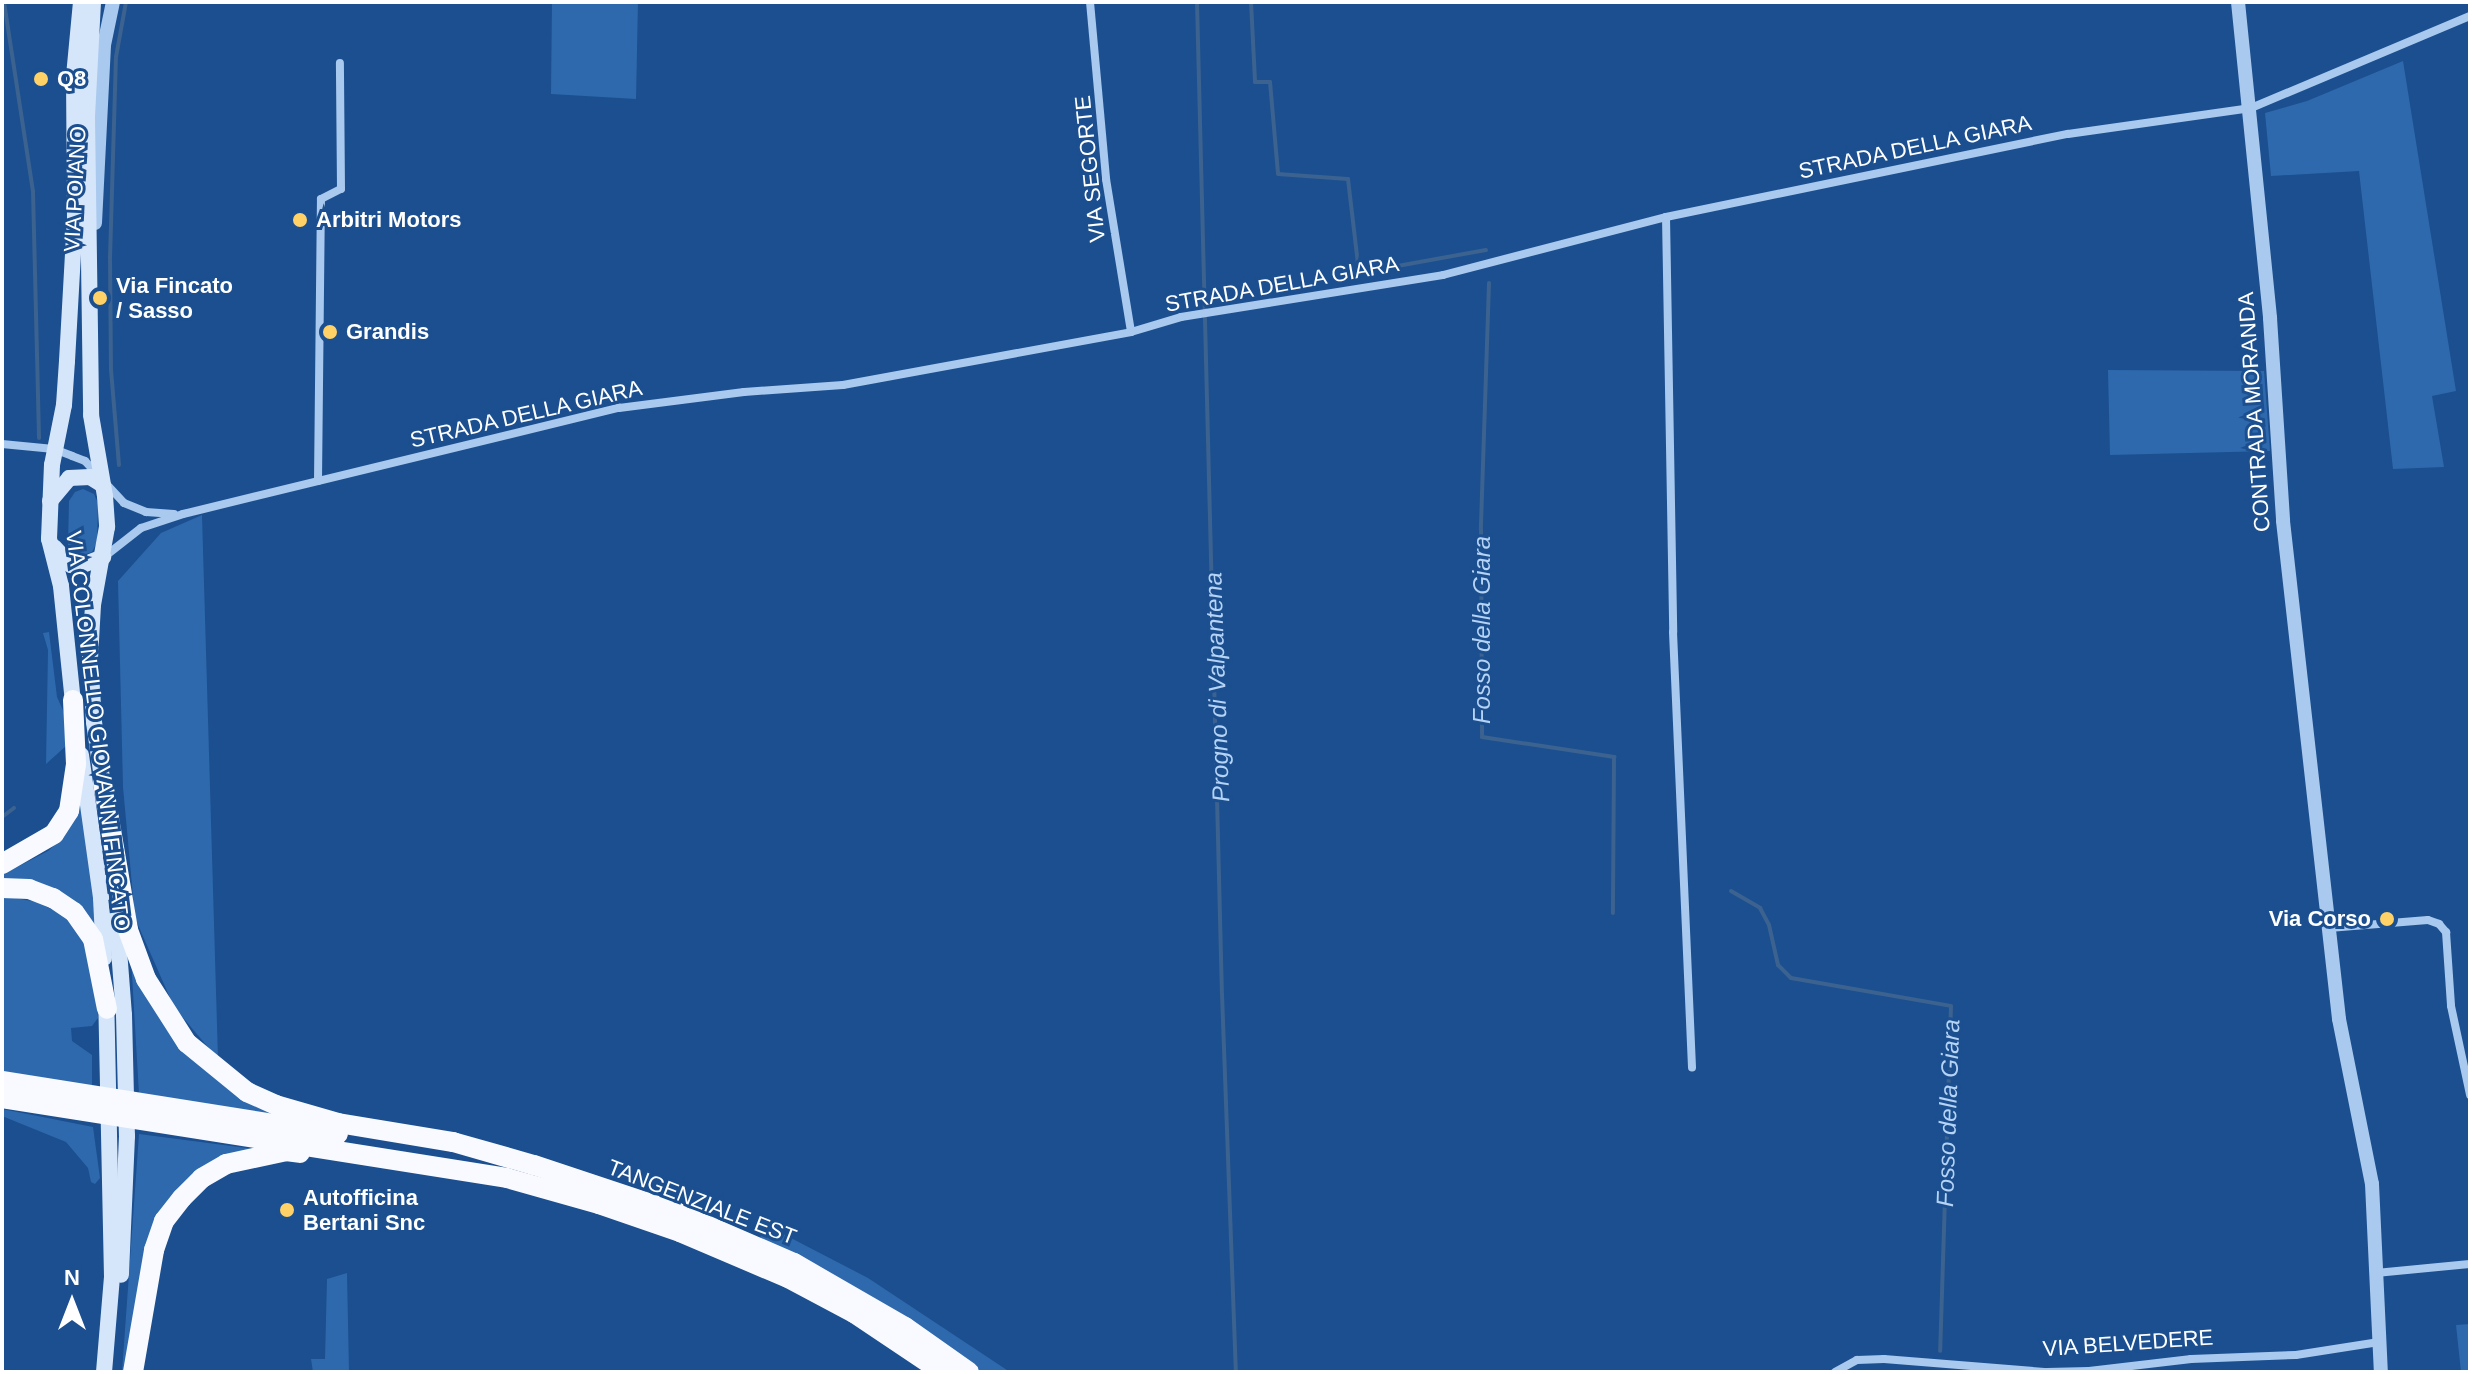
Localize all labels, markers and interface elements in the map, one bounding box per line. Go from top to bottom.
place label: Q8 [57,66,86,92]
marker: Q8 [32,70,50,88]
street label: VIA SEGORTE [1069,94,1111,244]
street label: STRADA DELLA GIARA [1795,109,2035,185]
street label: VIA POIANO [58,125,92,253]
place label: Arbitri Motors [316,207,461,233]
marker: Arbitri Motors [291,211,309,229]
street label: STRADA DELLA GIARA [1162,250,1402,318]
place label: Via Fincato / Sasso [116,272,233,324]
marker: Via Fincato / Sasso [91,289,109,307]
street label: CONTRADA MORANDA [2232,290,2276,534]
place label: Grandis [346,319,429,345]
marker: Grandis [321,323,339,341]
street label: STRADA DELLA GIARA [406,374,646,454]
street label: VIA COLONNELLO GIOVANNI FINCATO [60,529,136,933]
water label: Fosso della Giara [1468,536,1496,724]
water label: Progno di Valpantena [1199,572,1235,802]
place label: Via Corso [2269,906,2371,932]
marker: Via Corso [2378,910,2396,928]
water label: Fosso della Giara [1930,1019,1966,1207]
street label: TANGENZIALE EST [604,1154,800,1250]
place label: Autofficina Bertani Snc [303,1184,425,1236]
marker: Autofficina Bertani Snc [278,1201,296,1219]
north arrow [32,1262,112,1342]
text: N [64,1265,80,1290]
street label: VIA BELVEDERE [2041,1324,2215,1362]

